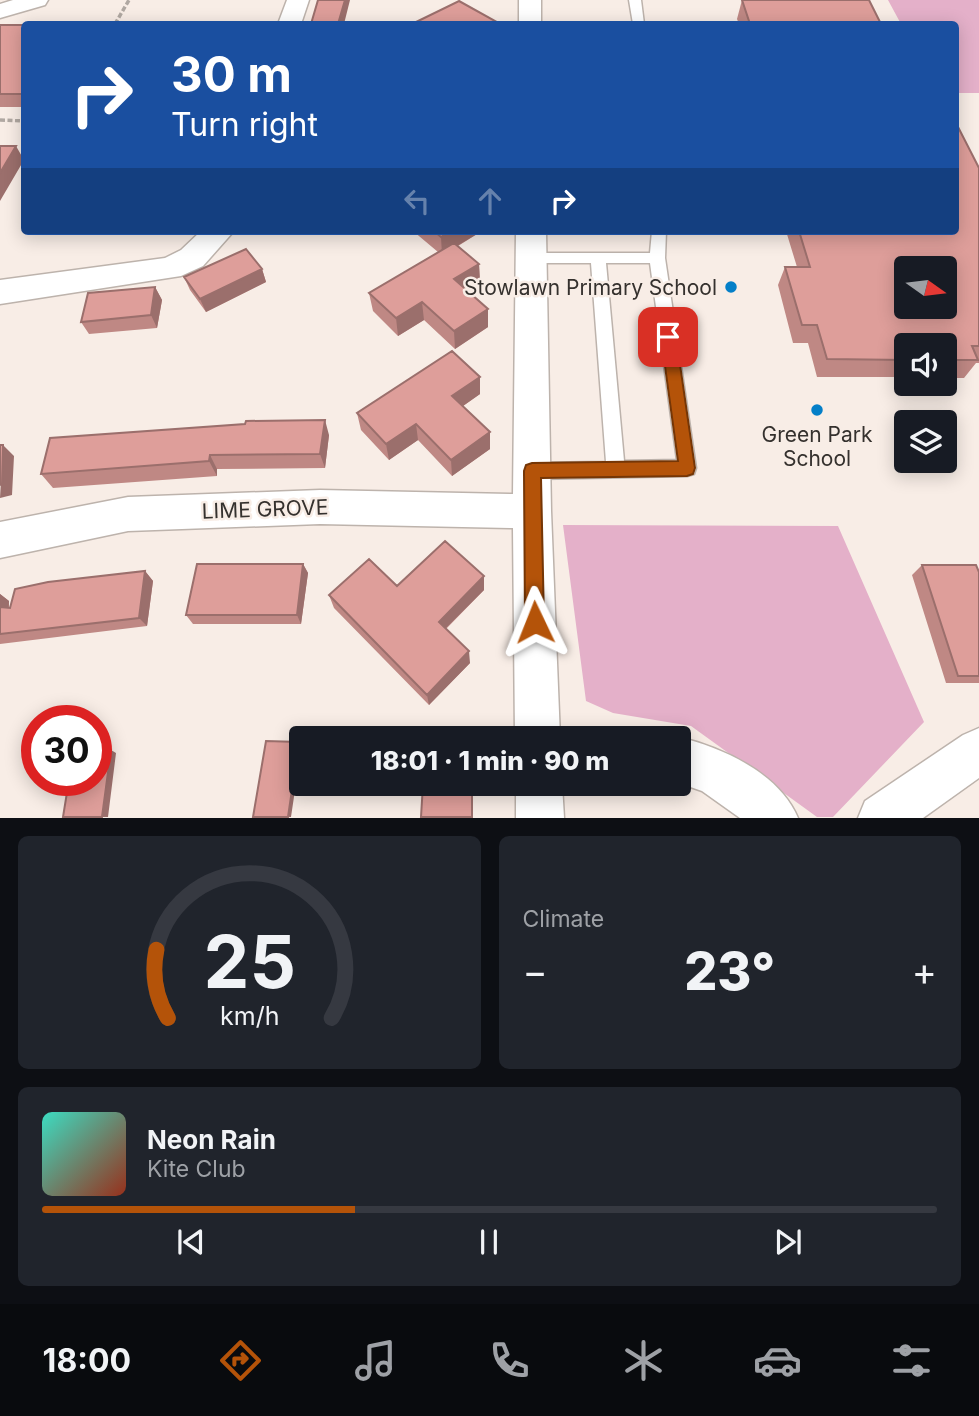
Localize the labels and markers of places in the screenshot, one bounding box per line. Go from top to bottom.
place label: Stowlawn Primary School [464,275,717,300]
marker: Stowlawn Primary School [723,279,739,295]
pin [638,307,698,367]
marker: Green Park School [809,402,825,418]
place label: Green Park School [762,422,873,471]

